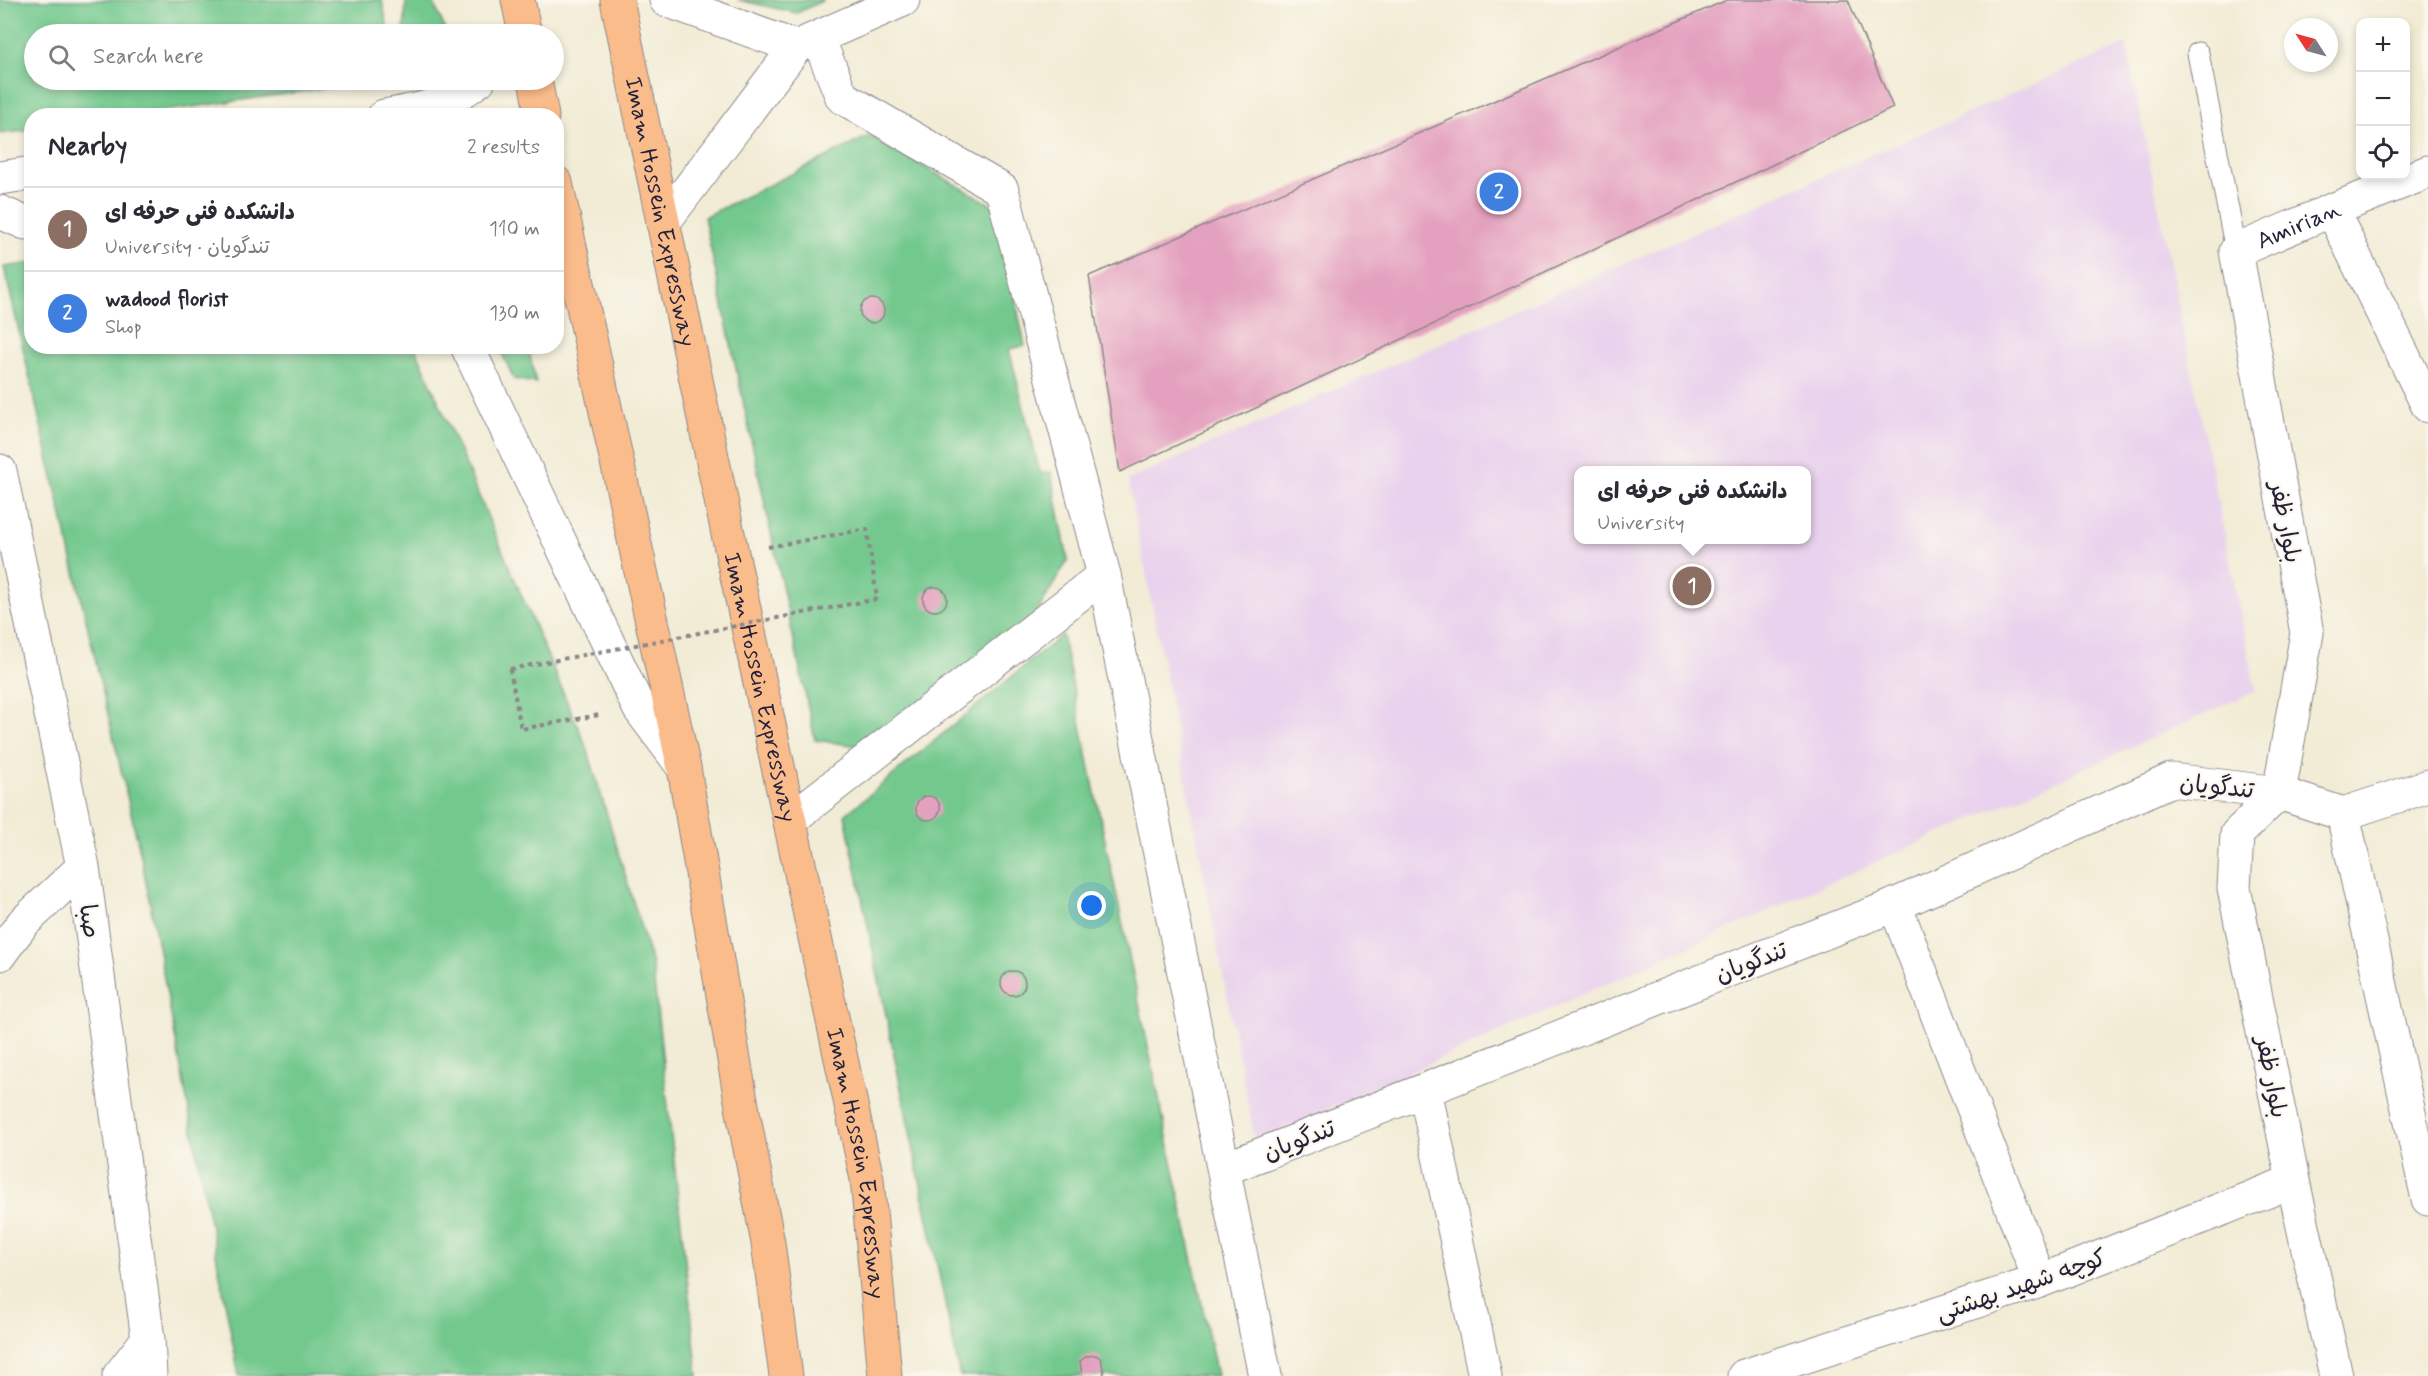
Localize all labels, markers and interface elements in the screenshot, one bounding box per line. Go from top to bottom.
north arrow [2284,18,2338,72]
map controls [2356,18,2410,180]
button: + [2356,18,2410,72]
search box [24,24,564,90]
icon: search [45,41,78,74]
text: Search here [93,43,204,71]
button: − [2356,72,2410,126]
street label: Imam Hossein Expressway [616,74,703,350]
button: locate [2356,126,2410,180]
text: Nearby [48,130,127,164]
text: 2 results [467,134,540,161]
pin: 2 [1480,170,1518,214]
street label: Amirian [2252,194,2346,257]
text: دانشکده فنی حرفه ای [105,199,295,227]
text: 1 [63,216,72,243]
text: 110 m [489,216,540,243]
text: University · تندگویان [105,234,270,261]
text: wadood florist [105,286,228,314]
text: 2 [63,300,72,327]
text: 130 m [489,300,540,327]
text: Shop [105,314,142,341]
popup [1574,466,1811,544]
street label: بلوار ظفر [2261,477,2308,566]
text: دانشکده فنی حرفه ای [1598,478,1787,506]
text: University [1598,510,1684,537]
street label: Imam Hossein Expressway [715,550,804,825]
pin: 1 [1672,564,1712,608]
street label: تندگویان [2178,768,2257,807]
your location [1077,891,1106,920]
street label: صبا [71,902,106,940]
street label: تندگویان [1711,935,1793,991]
street label: Imam Hossein Expressway [818,1025,892,1300]
street label: بلوار ظفر [2247,1032,2294,1121]
street label: تندگویان [1259,1113,1341,1169]
street label: کوچه شهید بهشتی [1932,1243,2111,1330]

